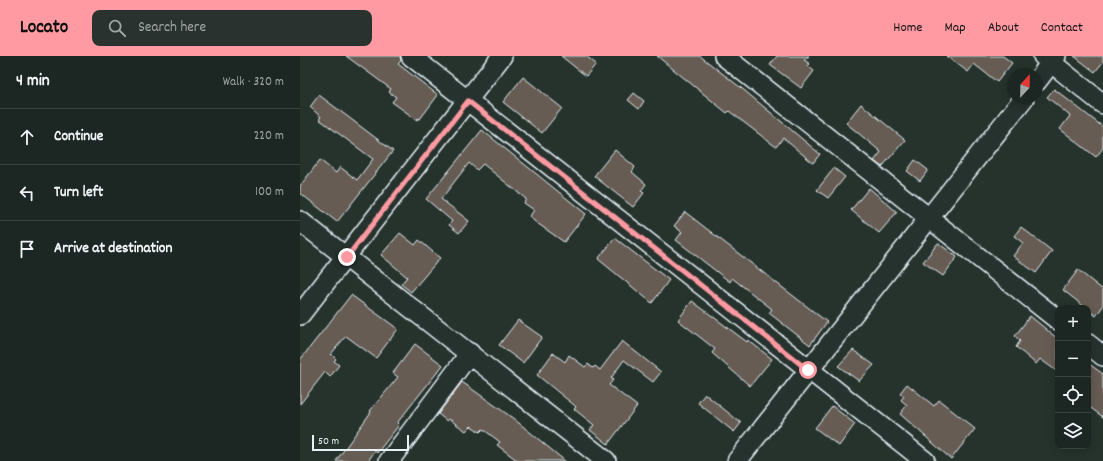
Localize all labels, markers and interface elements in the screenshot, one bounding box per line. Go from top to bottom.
search box [92,10,372,46]
text: Locato [20,15,68,42]
icon: search [106,17,128,39]
text: Search here [138,17,206,39]
text: Home [893,18,922,38]
text: Map [944,18,966,38]
text: About [988,18,1019,38]
text: Contact [1041,18,1083,38]
north arrow [1007,68,1043,104]
text: 4 min [16,70,50,94]
text: Walk · 320 m [223,73,284,92]
icon: ahead [16,126,38,148]
text: Continue [54,126,103,148]
text: 220 m [254,127,284,146]
icon: left [16,182,38,204]
text: Turn left [54,182,103,204]
text: 100 m [255,183,284,202]
icon: arrive [16,238,38,260]
text: Arrive at destination [54,238,172,260]
route end [338,248,356,266]
map controls [1055,305,1091,449]
button: + [1055,305,1091,341]
button: − [1055,341,1091,377]
route start [799,361,817,379]
button: locate [1055,377,1091,413]
button: layers [1055,413,1091,449]
scale bar [312,433,409,452]
text: 50 m [318,434,339,450]

